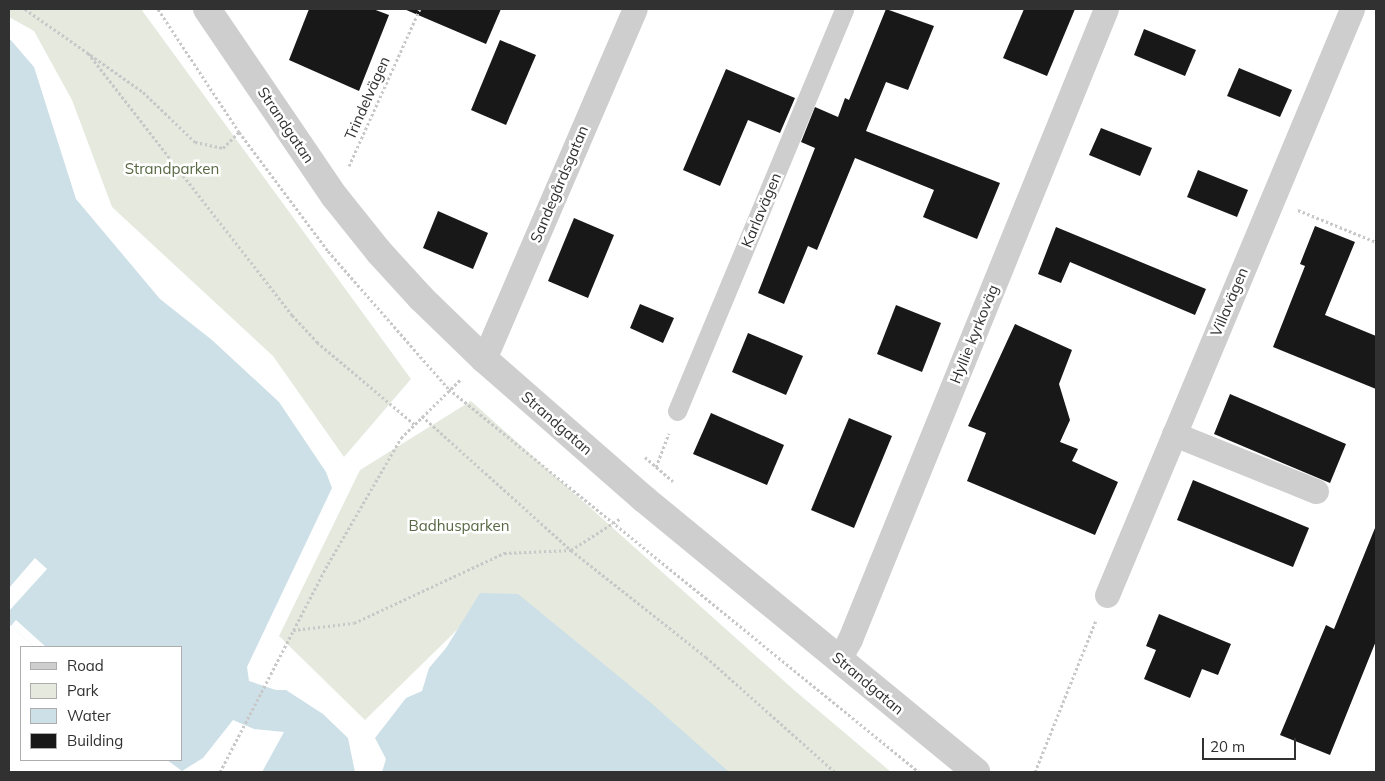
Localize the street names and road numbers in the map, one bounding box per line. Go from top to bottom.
street label: Trindelvägen [341,53,393,143]
street label: Strandgatan [254,84,318,166]
street label: Sandegårdsgatan [526,123,592,245]
street label: Karlavägen [737,170,785,250]
street label: Villavägen [1206,265,1252,339]
street label: Hyllie kyrkoväg [946,282,1002,386]
street label: Strandgatan [518,387,596,459]
street label: Strandgatan [829,648,907,718]

